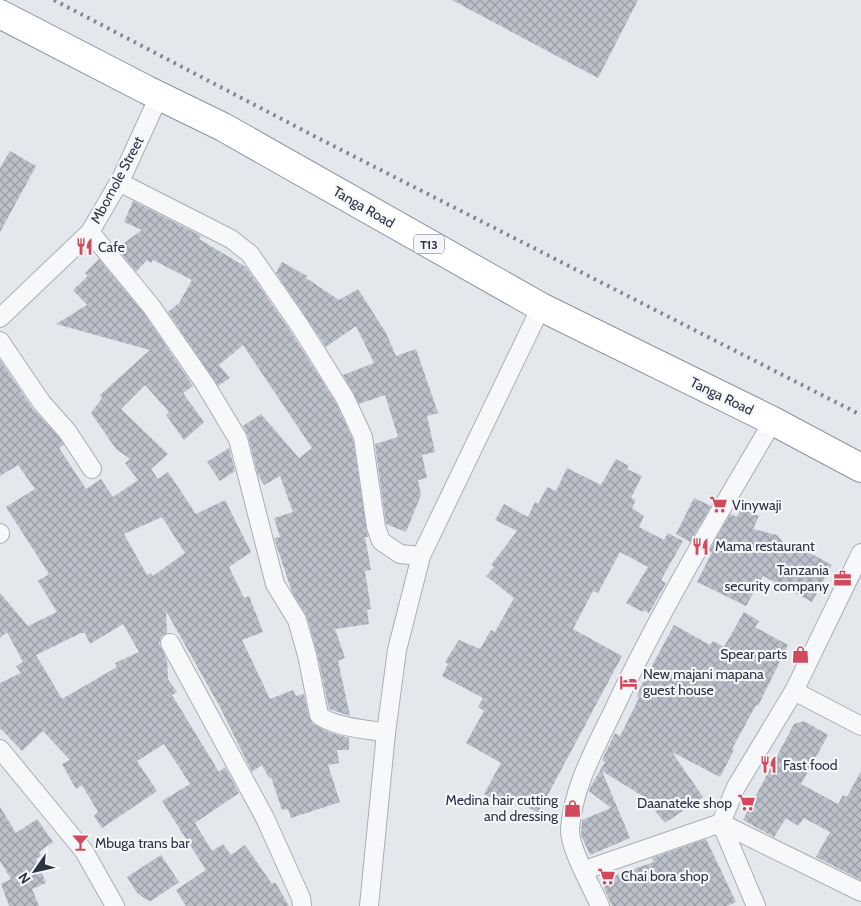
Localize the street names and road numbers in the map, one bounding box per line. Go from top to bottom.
street label: Mbomole Street [86,133,148,227]
street label: Tanga Road [330,182,398,232]
road number: T13 [414,234,444,253]
street label: Tanga Road [687,373,757,419]

